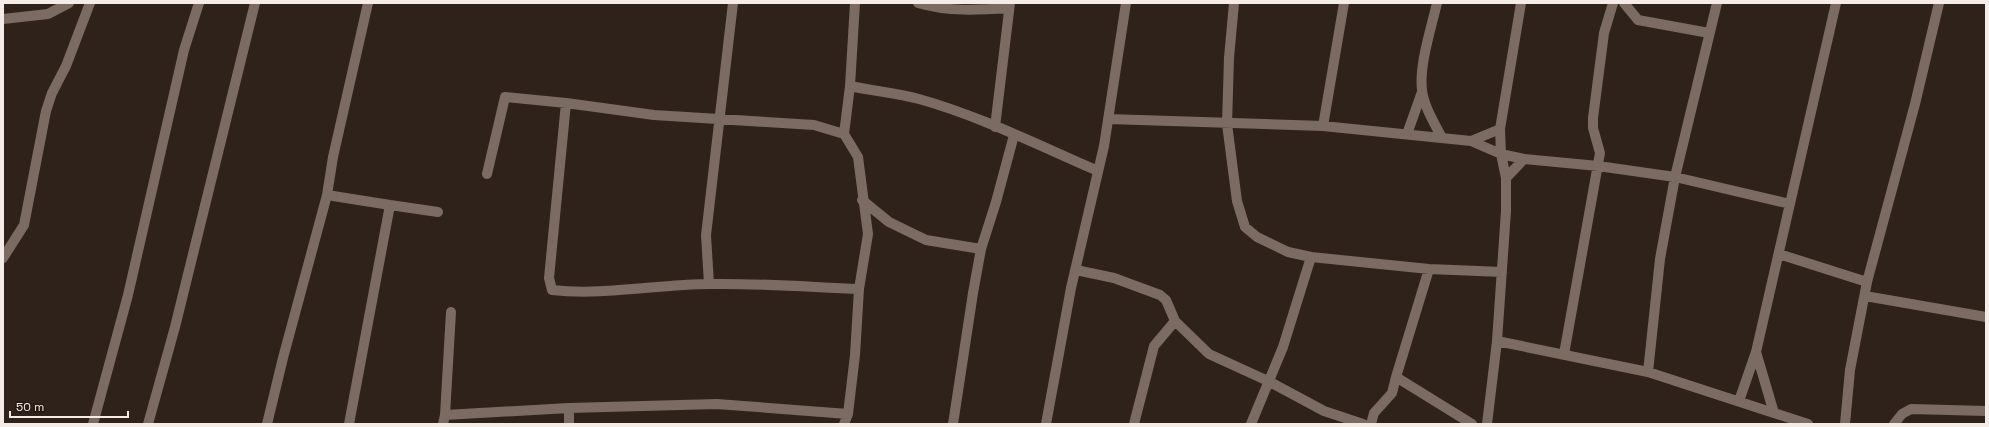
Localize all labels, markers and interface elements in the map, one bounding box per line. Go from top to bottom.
scale bar [10,393,128,419]
text: 50 m [16,399,44,415]

